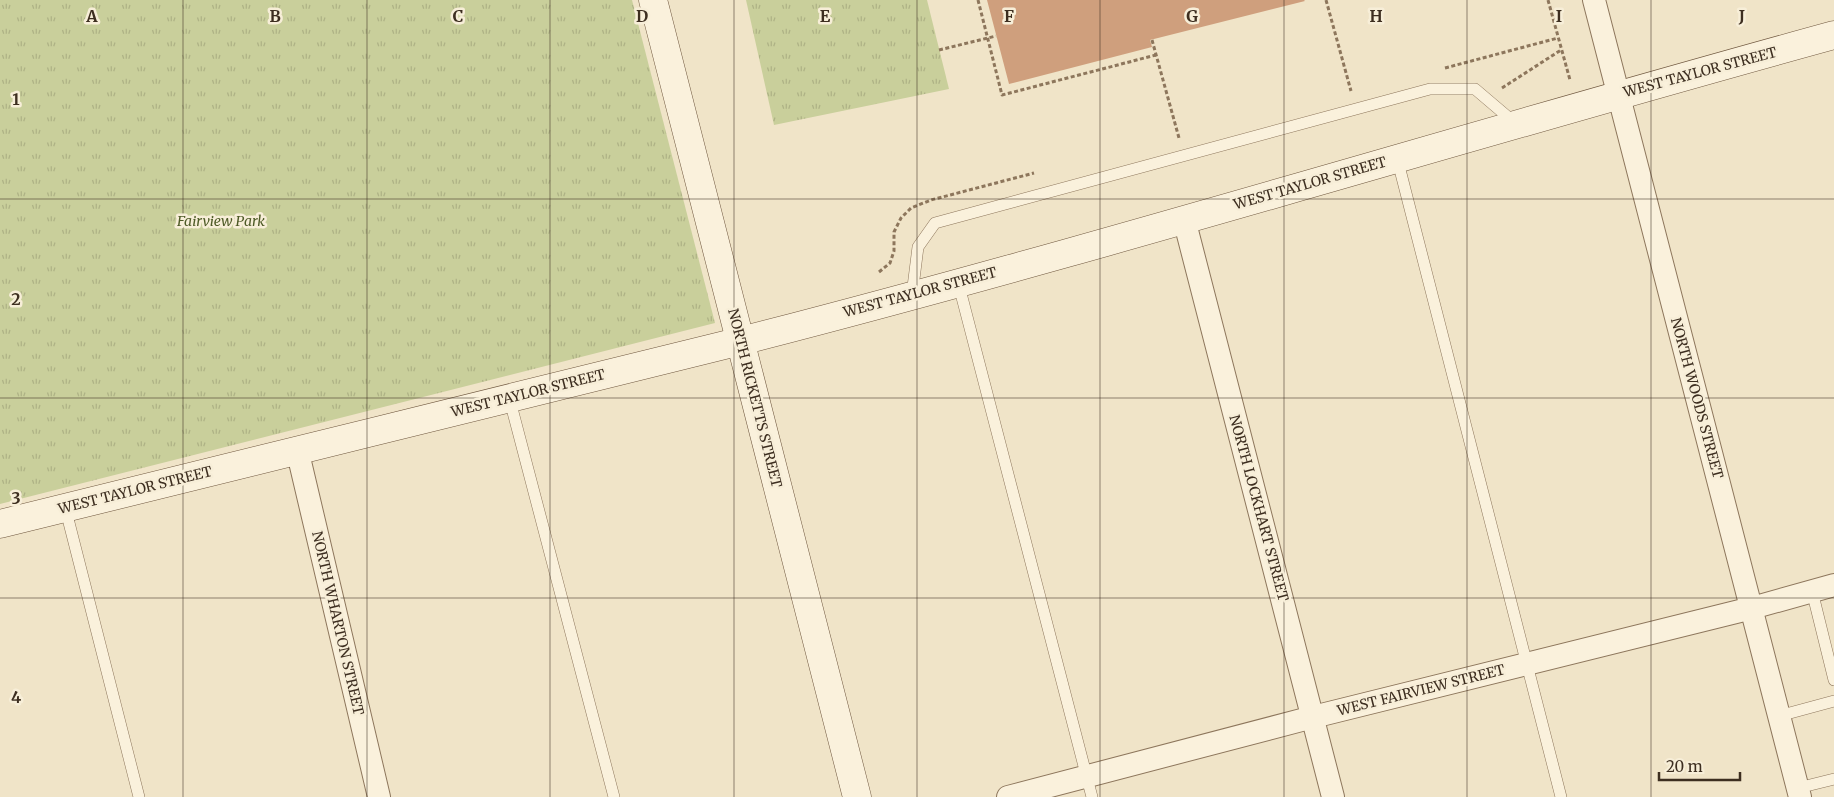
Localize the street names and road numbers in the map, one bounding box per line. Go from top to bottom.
street label: WEST TAYLOR STREET [1620,43,1779,101]
street label: WEST TAYLOR STREET [1231,152,1389,214]
street label: WEST TAYLOR STREET [840,263,999,321]
street label: NORTH RICKETTS STREET [724,307,786,490]
street label: NORTH WOODS STREET [1667,316,1727,481]
street label: WEST TAYLOR STREET [448,365,607,421]
street label: NORTH LOCKHART STREET [1225,413,1293,603]
street label: WEST TAYLOR STREET [55,462,214,518]
street label: NORTH WHARTON STREET [308,529,368,717]
street label: WEST FAIRVIEW STREET [1334,660,1507,720]

